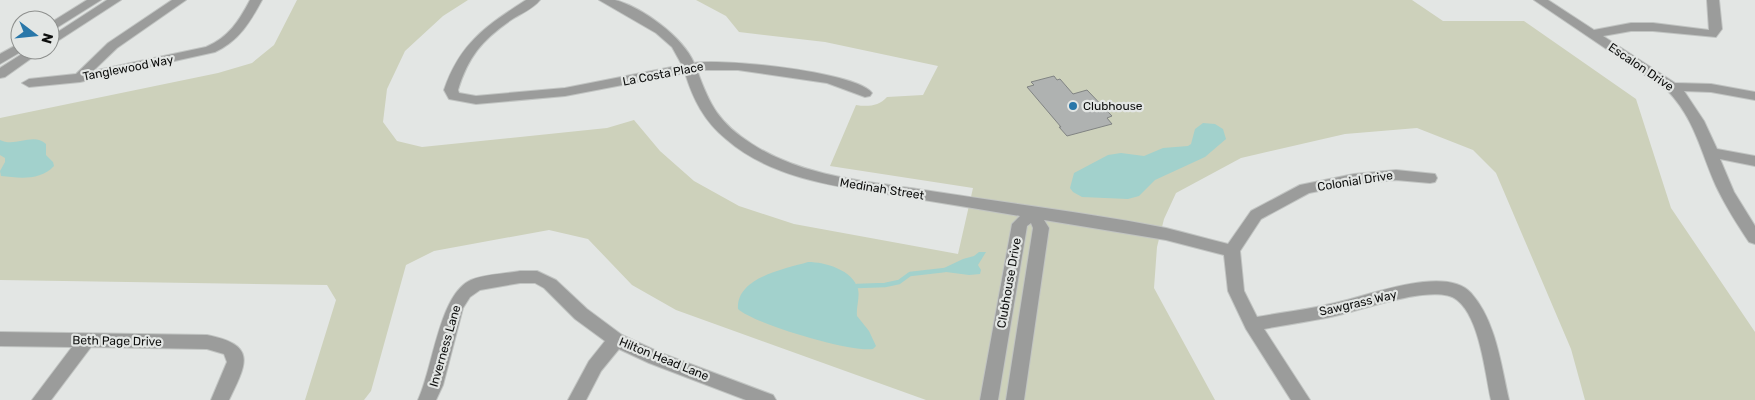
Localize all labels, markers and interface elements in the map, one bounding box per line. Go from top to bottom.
north arrow [10,10,60,60]
text: N [37,31,57,46]
street label: Escalon Drive [1606,40,1676,94]
street label: Tanglewood Way [82,52,175,84]
street label: La Costa Place [621,59,705,89]
place label: Clubhouse [1083,99,1143,113]
marker: Clubhouse [1067,100,1079,112]
street label: Colonial Drive [1316,168,1394,194]
street label: Medinah Street [839,175,925,203]
street label: Clubhouse Drive [994,237,1024,329]
street label: Sawgrass Way [1318,287,1399,319]
street label: Inverness Lane [427,303,463,389]
street label: Beth Page Drive [72,333,162,349]
street label: Hilton Head Lane [617,335,711,383]

